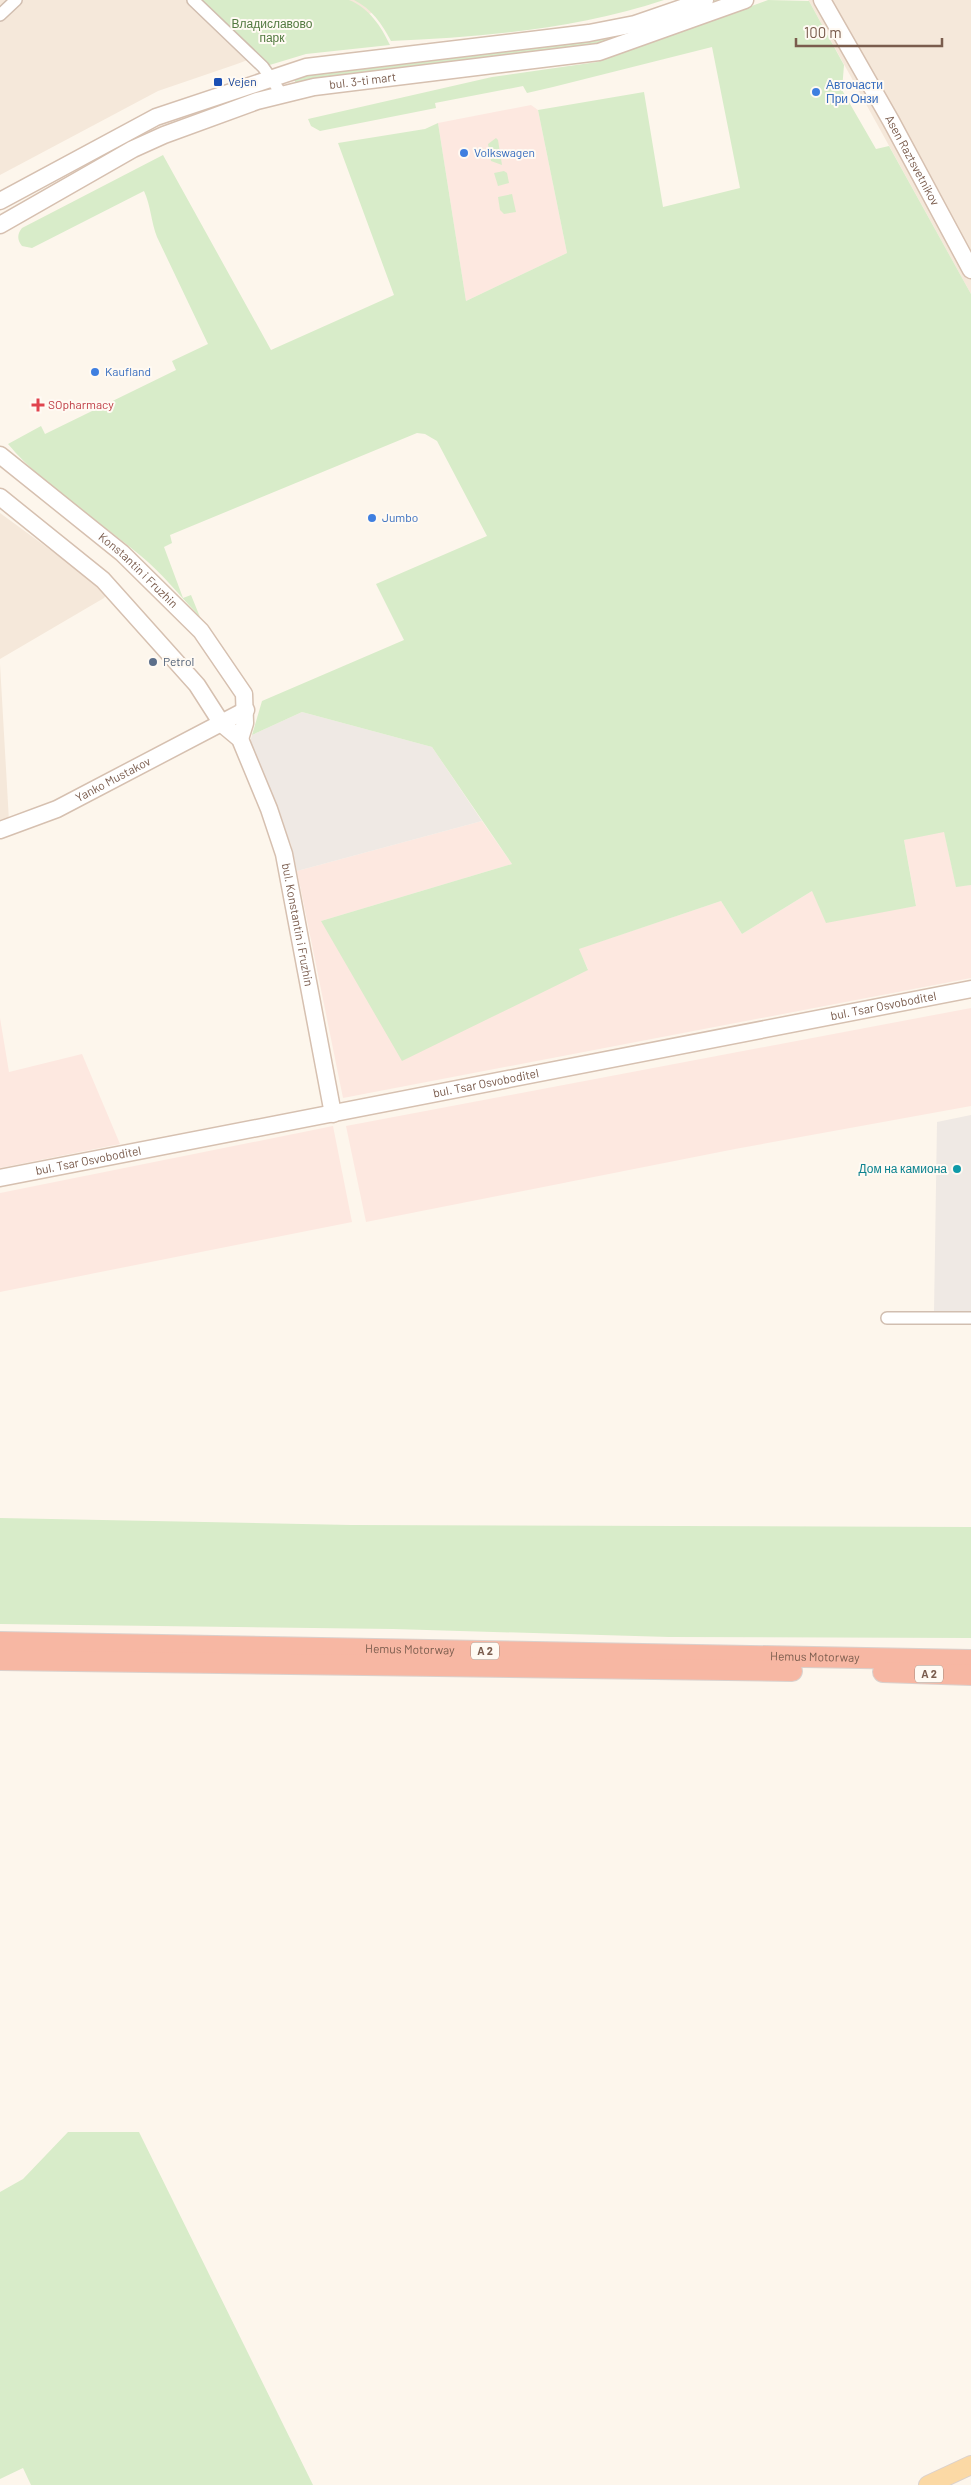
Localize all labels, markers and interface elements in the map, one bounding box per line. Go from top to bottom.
scale bar [796,15,942,47]
park label: Владиславово парк [232,16,313,45]
text: 100 m [804,23,842,41]
street label: bul. 3-ti mart [328,69,397,91]
place label: Vejen [228,74,257,88]
marker: Vejen [212,76,224,88]
place label: Авточасти При Онзи [826,77,883,106]
marker: Авточасти При Онзи [810,86,822,98]
street label: Asen Raztsvetnikov [883,112,943,208]
place label: Volkswagen [474,145,535,159]
marker: Volkswagen [458,147,470,159]
place label: Kaufland [105,364,151,378]
marker: Kaufland [89,366,101,378]
place label: SOpharmacy [48,397,114,411]
marker: SOpharmacy [32,399,44,411]
place label: Jumbo [382,510,418,524]
marker: Jumbo [366,512,378,524]
street label: Konstantin i Fruzhin [96,529,181,610]
place label: Petrol [163,654,194,668]
marker: Petrol [147,656,159,668]
street label: Yanko Mustakov [73,753,153,804]
street label: bul. Konstantin i Fruzhin [280,862,317,987]
street label: bul. Tsar Osvoboditel [829,988,937,1022]
street label: bul. Tsar Osvoboditel [432,1065,540,1100]
street label: bul. Tsar Osvoboditel [34,1143,142,1177]
place label: Дом на камиона [859,1161,947,1176]
marker: Дом на камиона [951,1163,963,1175]
street label: Hemus Motorway [365,1641,455,1656]
road number: A 2 [471,1642,499,1660]
street label: Hemus Motorway [770,1648,860,1664]
road number: A 2 [915,1666,943,1682]

